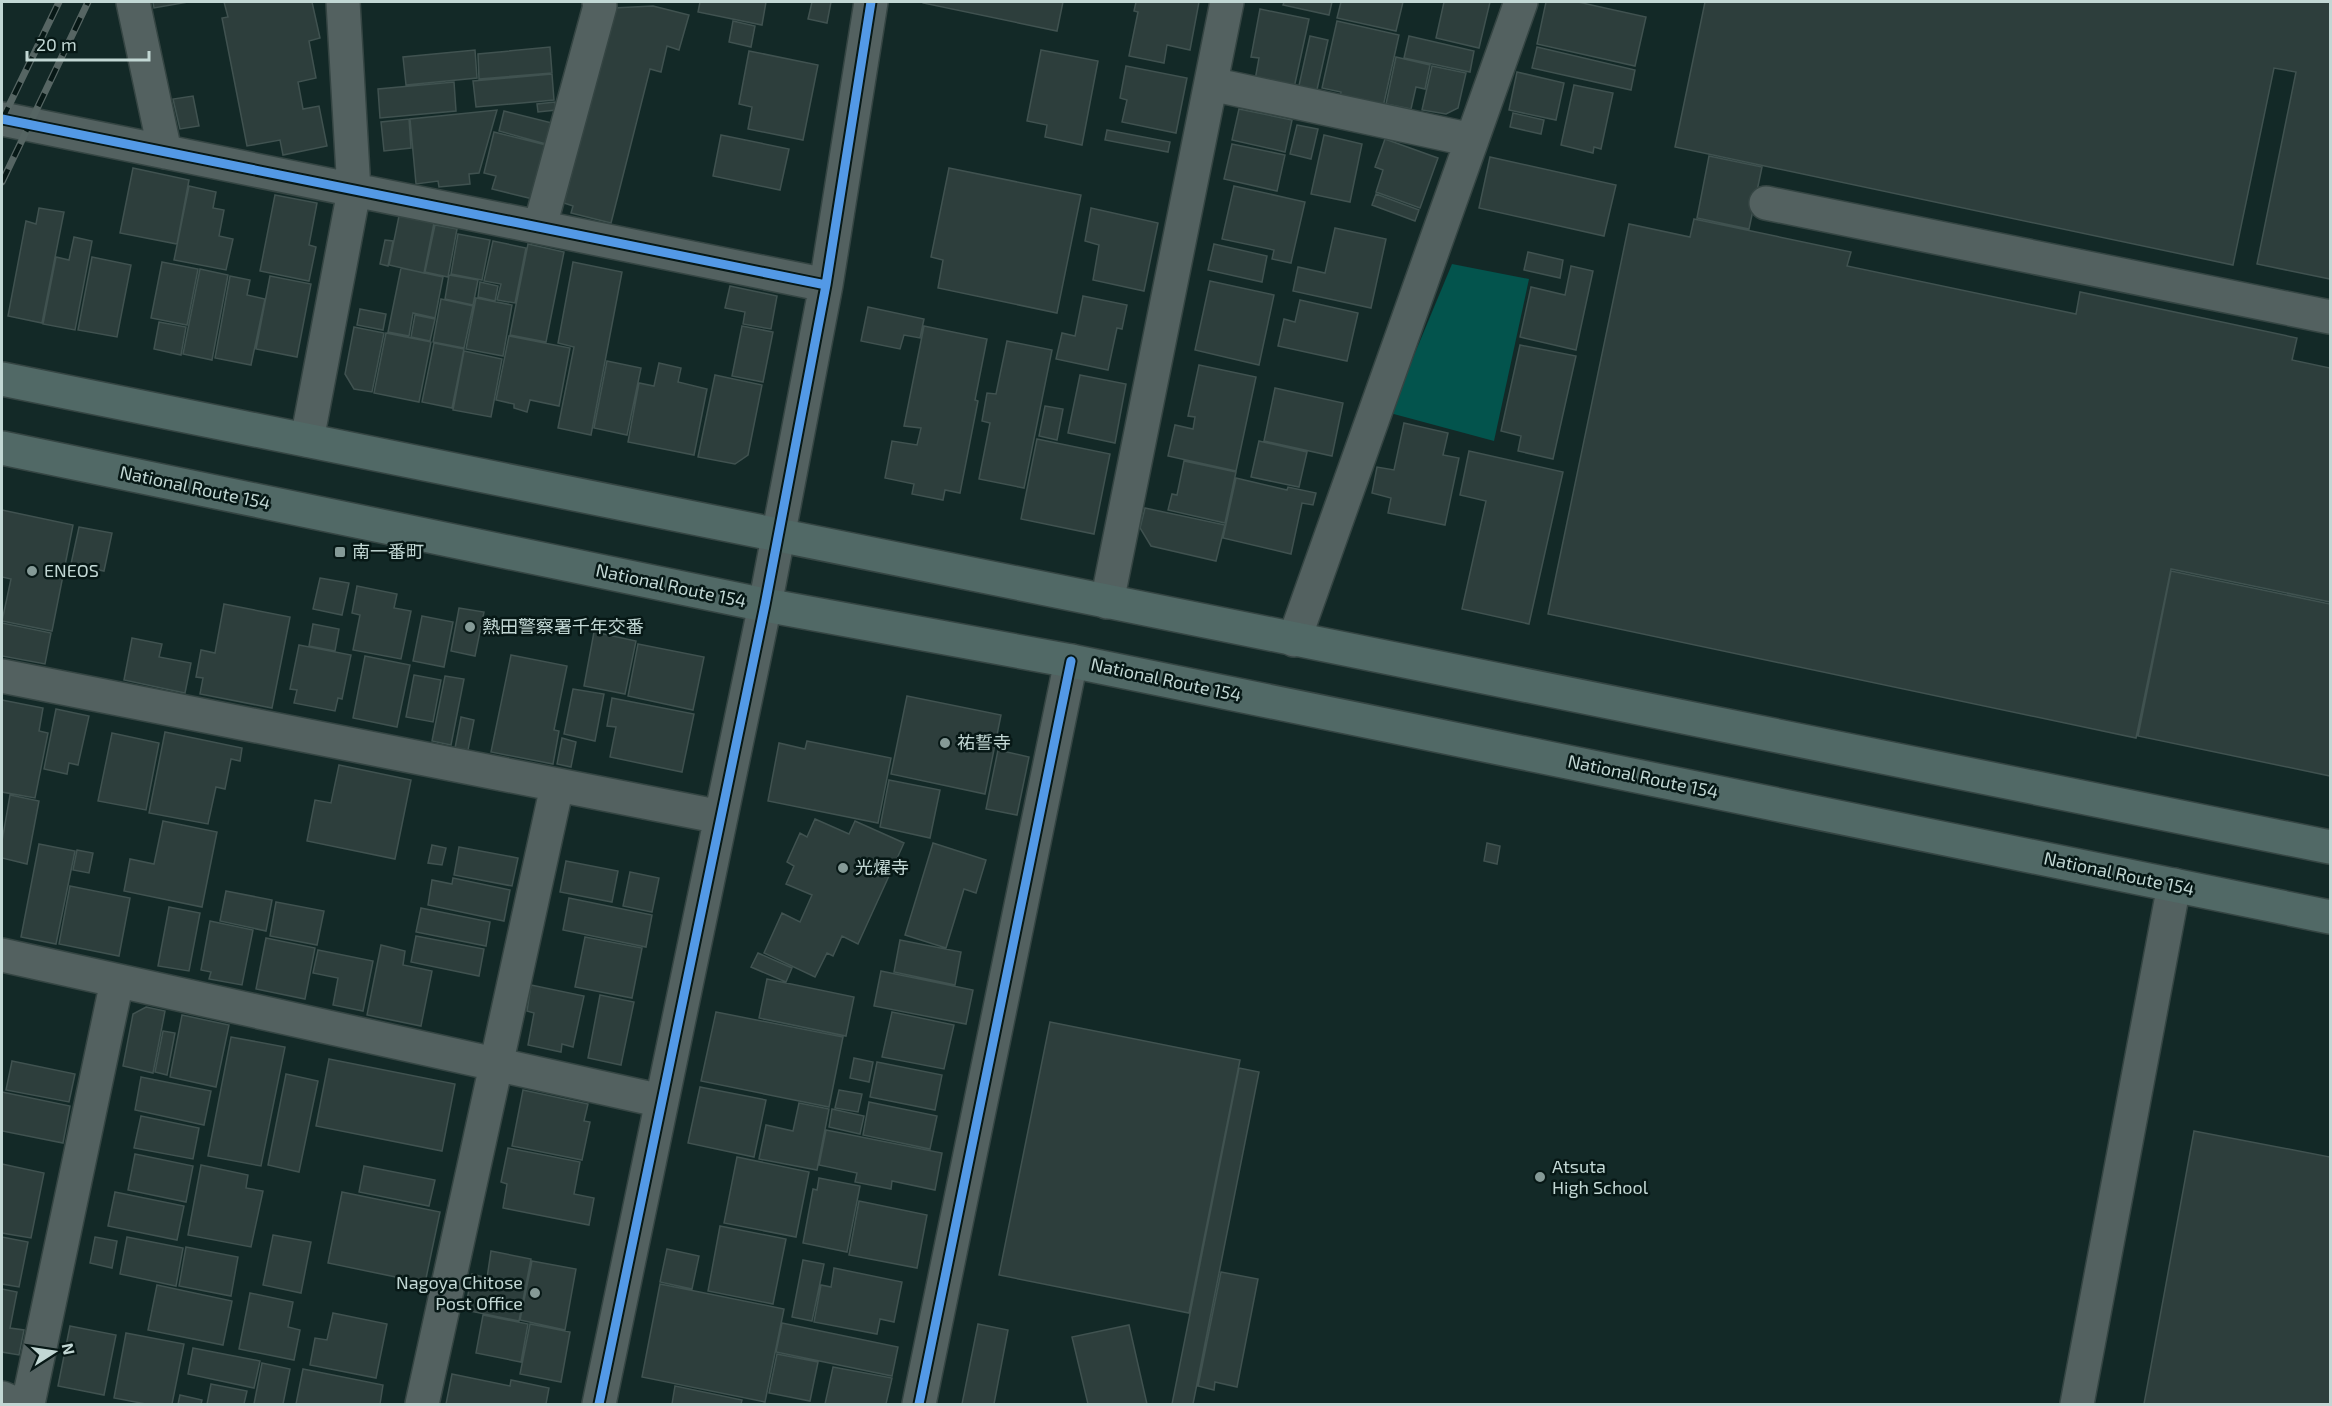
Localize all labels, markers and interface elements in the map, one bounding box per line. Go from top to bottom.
scale bar [27,24,148,62]
text: 20 m [36,33,77,55]
street label: National Route 154 [118,460,272,514]
place label: 南一番町 [352,540,424,562]
marker: 南一番町 [333,545,347,559]
street label: National Route 154 [594,558,748,612]
place label: ENEOS [44,559,99,581]
marker: ENEOS [25,564,39,578]
place label: 熱田警察署千年交番 [482,615,644,637]
marker: 熱田警察署千年交番 [463,620,477,634]
street label: National Route 154 [1089,652,1243,706]
place label: 祐誓寺 [957,731,1011,753]
marker: 祐誓寺 [938,736,952,750]
street label: National Route 154 [1566,749,1720,803]
street label: National Route 154 [2042,846,2196,900]
place label: 光燿寺 [855,856,909,878]
marker: 光燿寺 [836,861,850,875]
place label: Atsuta High School [1552,1155,1649,1198]
marker: Atsuta High School [1533,1170,1547,1184]
place label: Nagoya Chitose Post Office [396,1271,523,1314]
marker: Nagoya Chitose Post Office [528,1286,542,1300]
north arrow [24,1322,84,1382]
text: N [59,1341,80,1356]

